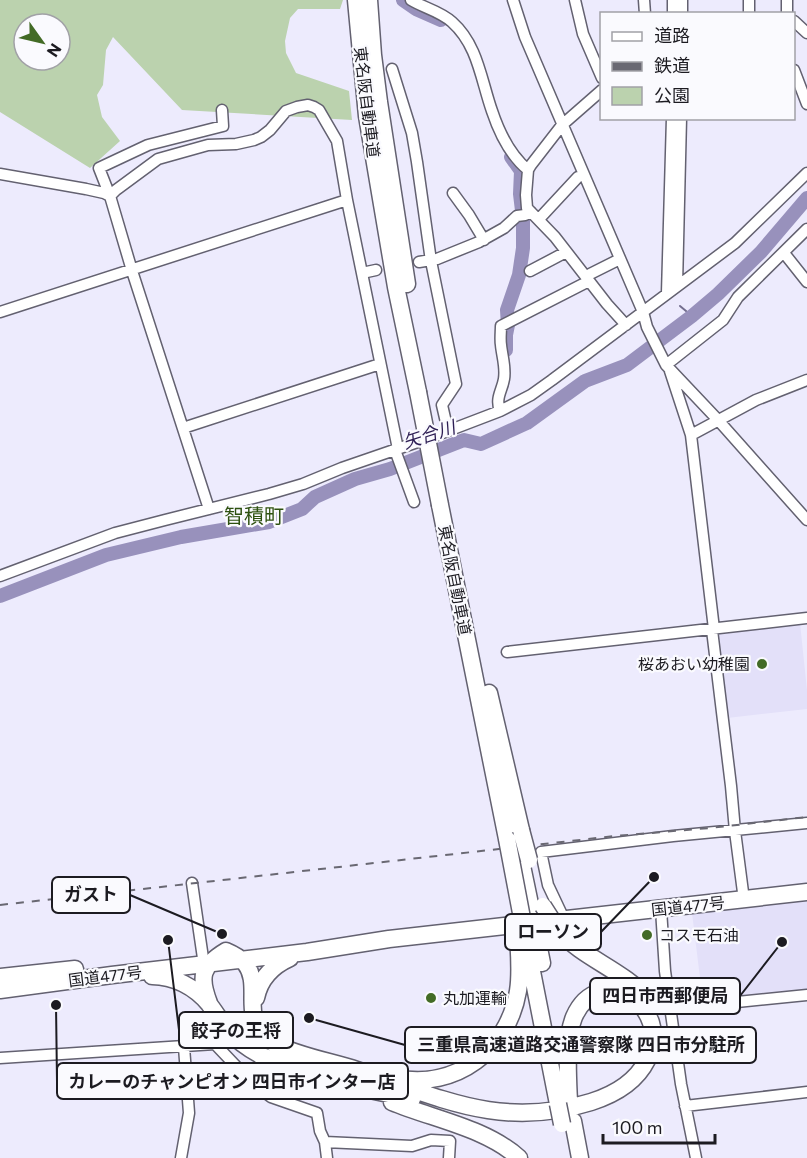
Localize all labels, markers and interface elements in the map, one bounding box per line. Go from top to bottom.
north arrow [12,12,72,72]
legend [600,12,795,120]
text: 道路 [654,24,690,46]
text: N [44,40,66,61]
street label: 東名阪自動車道 [351,45,384,159]
text: 鉄道 [654,54,690,76]
text: 公園 [654,84,690,106]
water label: 矢合川 [400,415,460,453]
district label: 智積町 [224,503,284,527]
street label: 東名阪自動車道 [435,523,476,637]
place label: 桜あおい幼稚園 [638,654,750,673]
marker: 桜あおい幼稚園 [755,657,769,671]
callout: ガスト [52,877,130,913]
text: ガスト [64,883,118,905]
street label: 国道477号 [650,892,726,919]
callout: ローソン [505,914,601,950]
text: ローソン [517,920,589,942]
place label: コスモ石油 [659,925,739,944]
marker: コスモ石油 [640,928,654,942]
street label: 国道477号 [67,962,143,989]
callout: 四日市西郵便局 [590,978,740,1014]
text: 四日市西郵便局 [602,984,728,1006]
place label: 丸加運輸 [443,988,507,1007]
marker: 丸加運輸 [424,991,438,1005]
callout: 餃子の王将 [179,1012,293,1048]
text: 餃子の王将 [190,1019,281,1041]
callout: 三重県高速道路交通警察隊 四日市分駐所 [405,1027,756,1063]
text: 三重県高速道路交通警察隊 四日市分駐所 [417,1033,745,1055]
callout: カレーのチャンピオン 四日市インター店 [57,1063,408,1099]
text: カレーのチャンピオン 四日市インター店 [68,1070,396,1092]
scale bar [603,1107,716,1145]
text: 100 m [612,1116,662,1138]

